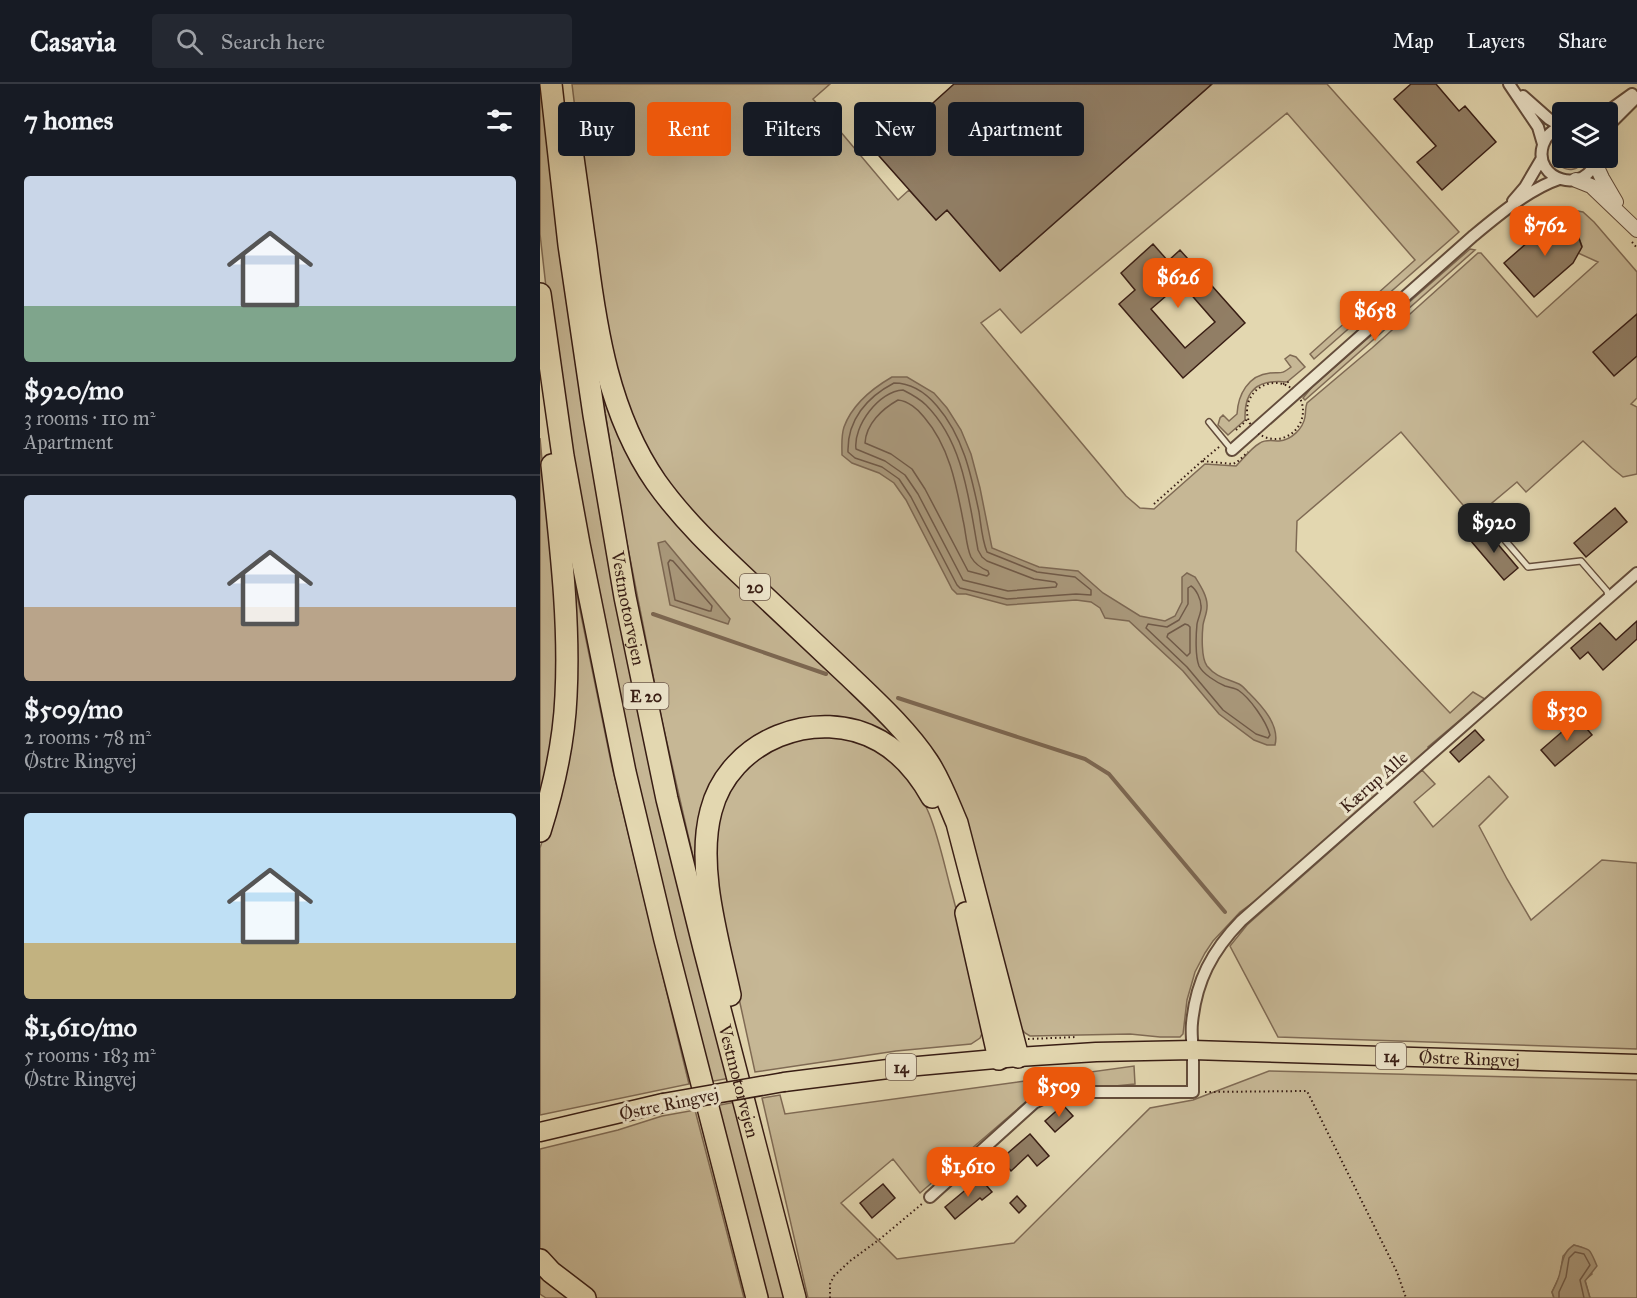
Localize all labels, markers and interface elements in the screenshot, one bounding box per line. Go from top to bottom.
search box [152,14,572,68]
text: Casavia [30,24,116,59]
icon: search [173,25,206,58]
text: Search here [221,28,325,55]
text: Map [1393,28,1434,54]
text: Layers [1467,28,1525,54]
text: Share [1558,28,1607,54]
chip: Buy [558,102,635,156]
chip: Rent [647,102,731,156]
chip: Filters [743,102,842,156]
chip: New [854,102,936,156]
chip: Apartment [948,102,1084,156]
map controls [1552,102,1618,168]
button: layers [1552,102,1618,168]
text: 7 homes [24,104,113,136]
icon: filters [483,104,516,137]
pin: $762 [1509,206,1581,257]
text: $762 [1524,213,1566,237]
icon: home [216,215,324,323]
pin: $626 [1142,258,1214,309]
text: $626 [1157,265,1199,289]
pin: $658 [1339,291,1411,342]
text: $658 [1354,298,1396,322]
text: $920/mo [24,374,124,406]
text: 3 rooms · 110 m² [24,406,155,430]
text: Apartment [24,430,113,454]
pin: $920 [1458,503,1530,554]
text: $920 [1472,510,1516,534]
icon: home [216,534,324,642]
street label: Vestmotorvejen [606,548,650,668]
road number: 20 [740,574,770,600]
road number: E 20 [624,683,668,709]
pin: $530 [1531,691,1603,742]
text: $509/mo [24,693,123,725]
text: $530 [1547,698,1587,722]
text: 2 rooms · 78 m² [24,725,151,749]
street label: Kærup Alle [1335,746,1413,818]
text: Østre Ringvej [24,749,136,773]
icon: home [216,852,324,960]
text: $1,610/mo [24,1011,137,1043]
street label: Vestmotorvejen [713,1021,764,1140]
text: 5 rooms · 183 m² [24,1043,156,1067]
road number: 14 [1376,1043,1406,1069]
street label: Østre Ringvej [1418,1046,1520,1072]
road number: 14 [886,1054,916,1080]
text: Østre Ringvej [24,1067,136,1091]
pin: $509 [1023,1067,1095,1118]
text: $509 [1037,1074,1081,1098]
street label: Østre Ringvej [617,1083,721,1126]
pin: $1,610 [919,1147,1017,1198]
text: $1,610 [941,1154,995,1178]

